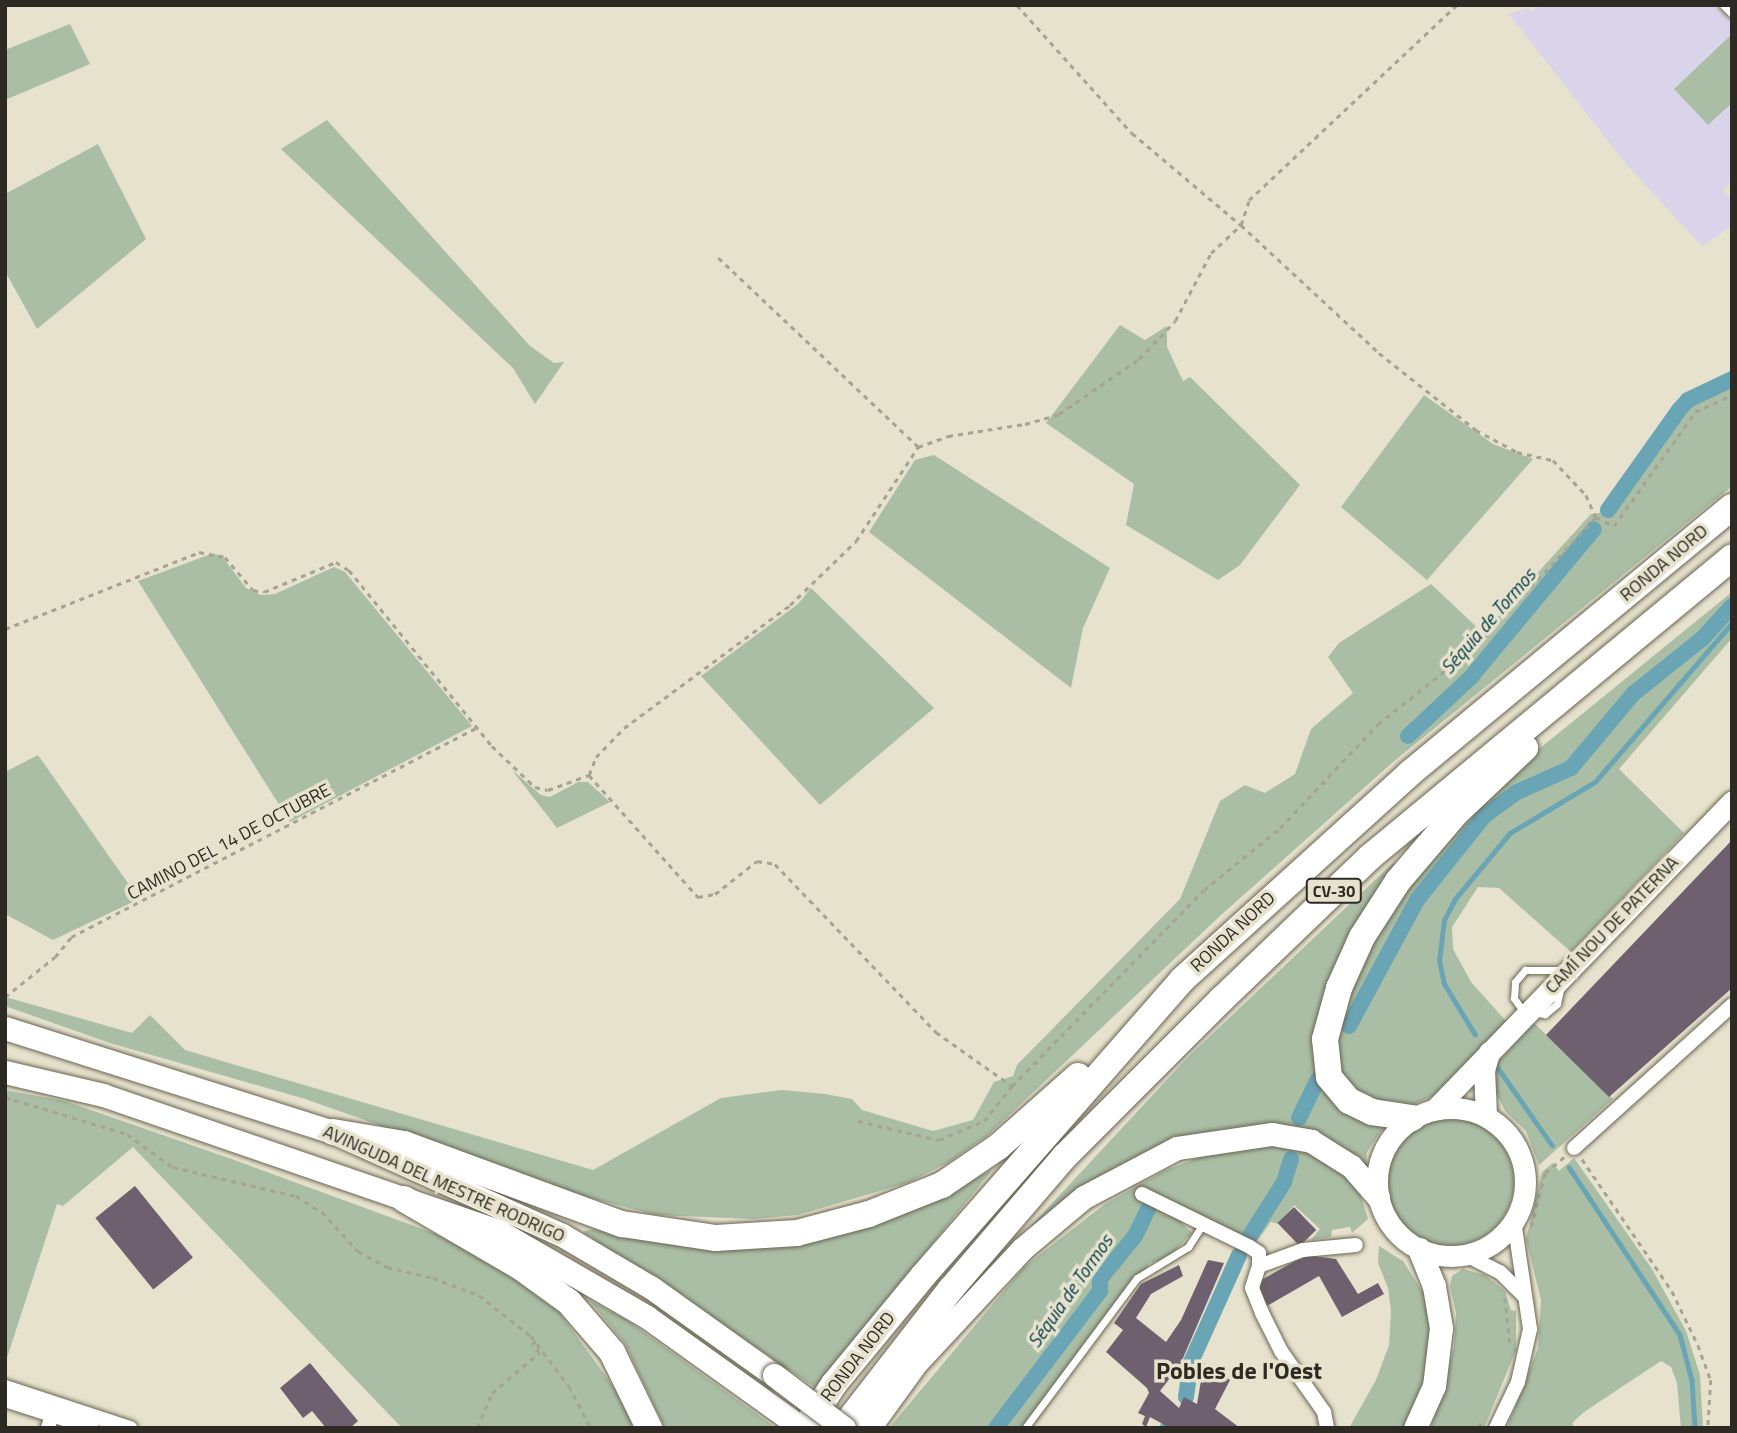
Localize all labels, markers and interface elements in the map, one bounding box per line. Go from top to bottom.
street label: RONDA NORD [1616,520,1712,606]
water label: Séquia de Tormos [1436,564,1540,678]
street label: CAMINO DEL 14 DE OCTUBRE [124,779,334,905]
street label: CAMÍ NOU DE PATERNA [1541,852,1683,998]
road number: CV-30 [1304,878,1364,904]
street label: RONDA NORD [1186,887,1280,977]
street label: AVINGUDA DEL MESTRE RODRIGO [320,1121,568,1247]
water label: Séquia de Tormos [1023,1230,1117,1352]
street label: RONDA NORD [816,1308,900,1406]
district label: Pobles de l'Oest [1156,1357,1322,1385]

